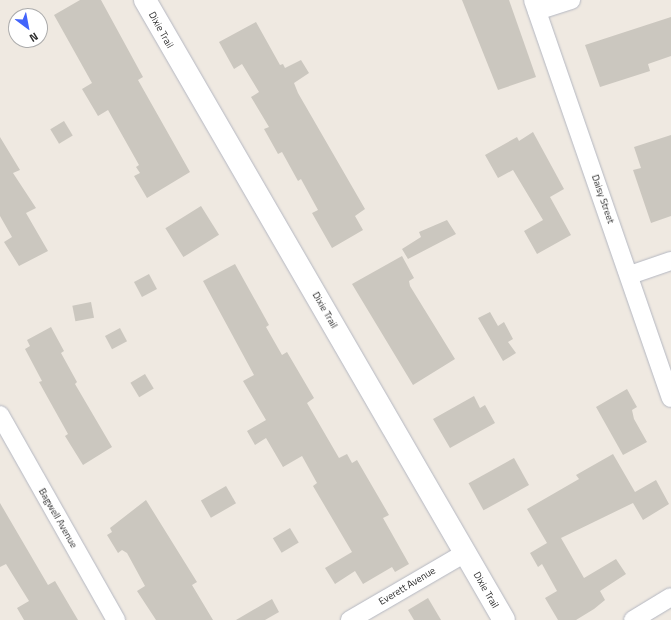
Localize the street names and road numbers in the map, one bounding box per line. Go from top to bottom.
street label: Dixie Trail [146,10,176,50]
street label: Daisy Street [589,173,617,225]
street label: Dixie Trail [310,290,340,330]
street label: Bagwell Avenue [36,486,80,550]
street label: Everett Avenue [376,564,438,608]
street label: Dixie Trail [471,570,501,610]

